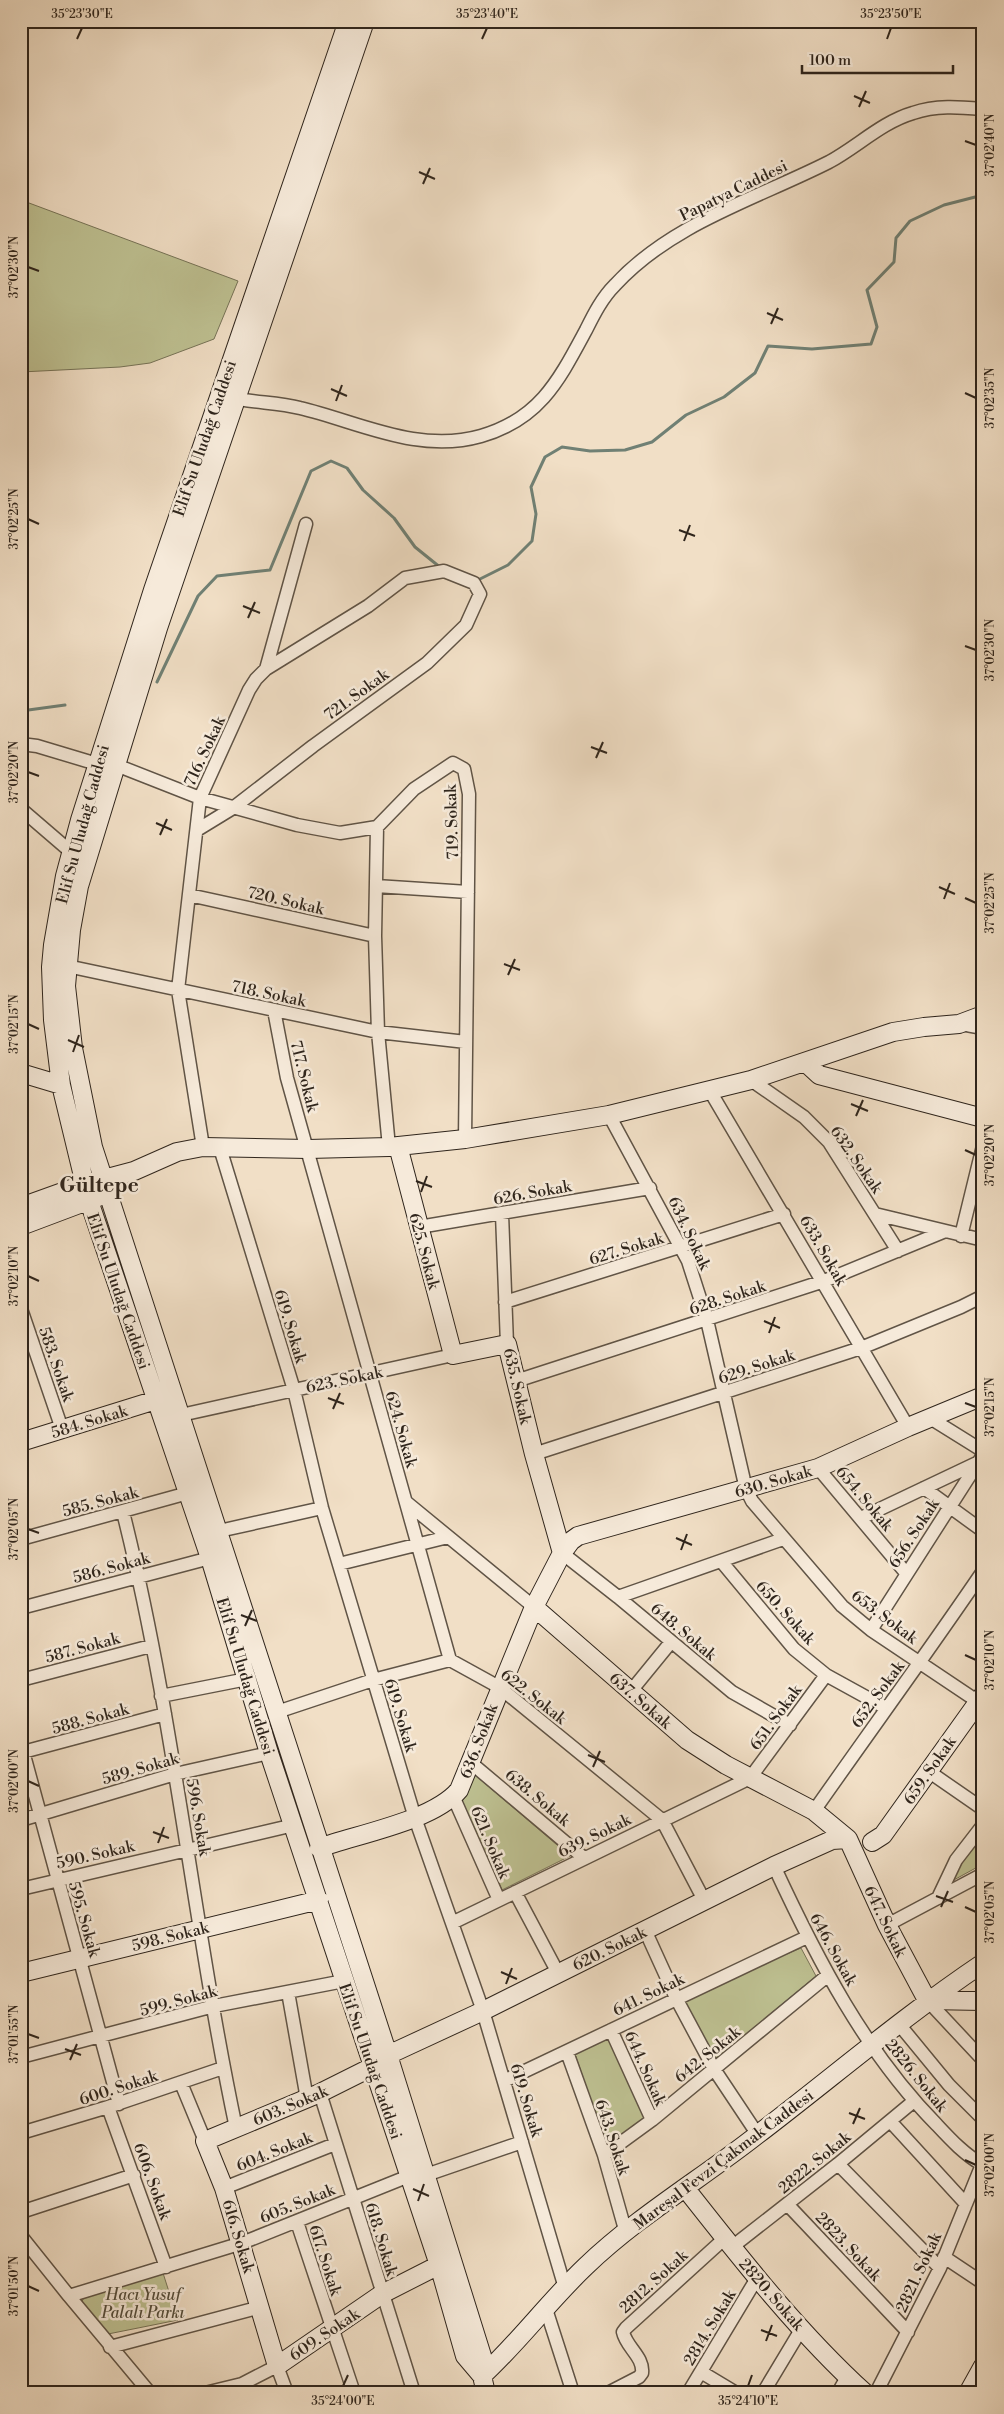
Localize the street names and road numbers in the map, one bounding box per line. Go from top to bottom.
street label: Papatya Caddesi [676,156,791,226]
street label: Elif Su Uludağ Caddesi [169,358,241,519]
street label: 721. Sokak [320,664,394,725]
street label: 716. Sokak [180,712,231,790]
street label: Elif Su Uludağ Caddesi [52,743,114,906]
street label: 719. Sokak [441,782,463,860]
street label: 720. Sokak [246,882,328,920]
street label: 718. Sokak [230,976,309,1012]
street label: 717. Sokak [286,1039,323,1116]
street label: 632. Sokak [826,1122,888,1199]
street label: 626. Sokak [492,1176,574,1210]
street label: 634. Sokak [663,1194,715,1275]
street label: Elif Su Uludağ Caddesi [82,1211,154,1372]
street label: 625. Sokak [404,1211,444,1293]
street label: 633. Sokak [795,1212,852,1291]
street label: 627. Sokak [587,1228,667,1270]
street label: 628. Sokak [687,1276,770,1320]
street label: 619. Sokak [269,1287,311,1367]
street label: 583. Sokak [34,1324,79,1406]
street label: 629. Sokak [716,1345,798,1389]
street label: 635. Sokak [499,1346,536,1428]
street label: 623. Sokak [304,1362,386,1398]
street label: 624. Sokak [381,1389,422,1472]
street label: 584. Sokak [49,1400,131,1443]
street label: 630. Sokak [732,1461,816,1503]
street label: 654. Sokak [831,1462,898,1536]
street label: 585. Sokak [60,1482,142,1522]
street label: 656. Sokak [884,1494,945,1572]
street label: 586. Sokak [71,1548,153,1588]
street label: 650. Sokak [751,1576,820,1650]
street label: 653. Sokak [847,1585,923,1649]
street label: Elif Su Uludağ Caddesi [212,1595,279,1758]
street label: 648. Sokak [646,1598,722,1666]
street label: 587. Sokak [43,1628,123,1668]
street label: 652. Sokak [847,1656,910,1732]
street label: 622. Sokak [496,1665,572,1730]
street label: 637. Sokak [605,1668,677,1734]
street label: 619. Sokak [379,1676,421,1756]
street label: 651. Sokak [745,1680,807,1754]
street label: 588. Sokak [50,1699,133,1739]
street label: 636. Sokak [456,1700,503,1782]
street label: 659. Sokak [899,1731,961,1809]
street label: 589. Sokak [100,1748,182,1789]
street label: 638. Sokak [501,1765,575,1832]
street label: 596. Sokak [181,1777,215,1859]
street label: 621. Sokak [466,1803,515,1883]
street label: 639. Sokak [555,1809,636,1862]
street label: 590. Sokak [54,1836,138,1874]
street label: 595. Sokak [64,1879,105,1961]
street label: 647. Sokak [859,1882,912,1962]
street label: 646. Sokak [805,1910,862,1991]
street label: 598. Sokak [130,1917,212,1956]
street label: 620. Sokak [569,1922,651,1975]
street label: 641. Sokak [609,1968,689,2021]
street label: 599. Sokak [138,1981,220,2021]
street label: Elif Su Uludağ Caddesi [334,1981,406,2142]
street label: 642. Sokak [671,2021,746,2087]
street label: 644. Sokak [620,2028,671,2110]
street label: 2826. Sokak [881,2035,953,2117]
street label: 619. Sokak [505,2061,547,2141]
street label: 600. Sokak [77,2065,162,2110]
street label: 603. Sokak [250,2081,332,2131]
street label: Mareşal Fevzi Çakmak Caddesi [629,2085,818,2234]
street label: 643. Sokak [590,2097,634,2179]
street label: 2822. Sokak [774,2126,856,2198]
street label: 604. Sokak [233,2127,317,2176]
street label: 606. Sokak [129,2140,176,2224]
street label: 605. Sokak [257,2179,340,2228]
street label: 616. Sokak [217,2197,259,2277]
street label: 618. Sokak [360,2200,402,2280]
street label: 2823. Sokak [811,2208,886,2287]
street label: 617. Sokak [304,2222,346,2300]
street label: 2821. Sokak [892,2228,947,2316]
street label: 2812. Sokak [615,2245,693,2318]
street label: 2820. Sokak [734,2254,809,2336]
street label: 2814. Sokak [679,2285,741,2369]
street label: 609. Sokak [286,2303,365,2366]

